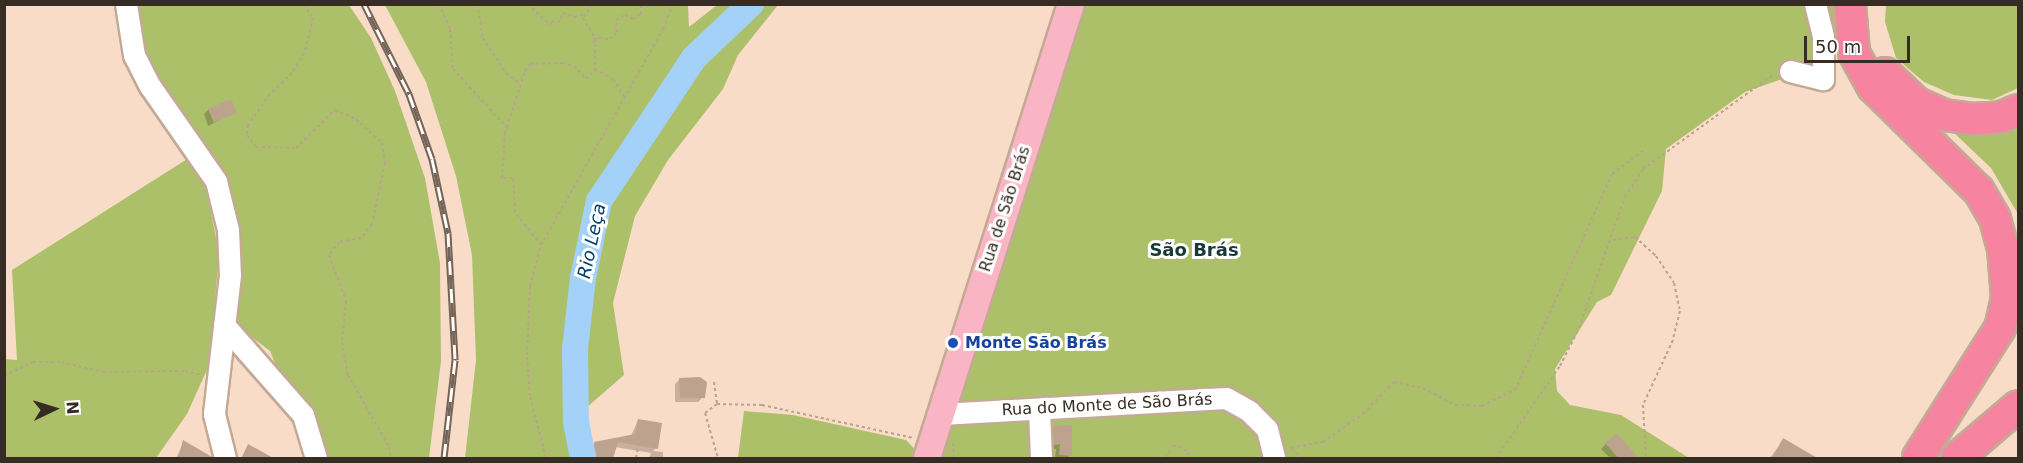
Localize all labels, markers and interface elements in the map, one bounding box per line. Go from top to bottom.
scale bar [1807,24,1914,62]
text: 50 m [1815,36,1861,57]
street label: Rua de São Brás [976,144,1034,274]
water label: Rio Leça [574,201,610,281]
district label: São Brás [1149,239,1239,261]
place label: Monte São Brás [965,333,1107,353]
marker: Monte São Brás [946,336,960,350]
north arrow [24,379,84,439]
street label: Rua do Monte de São Brás [1001,390,1213,420]
text: N [63,400,82,415]

